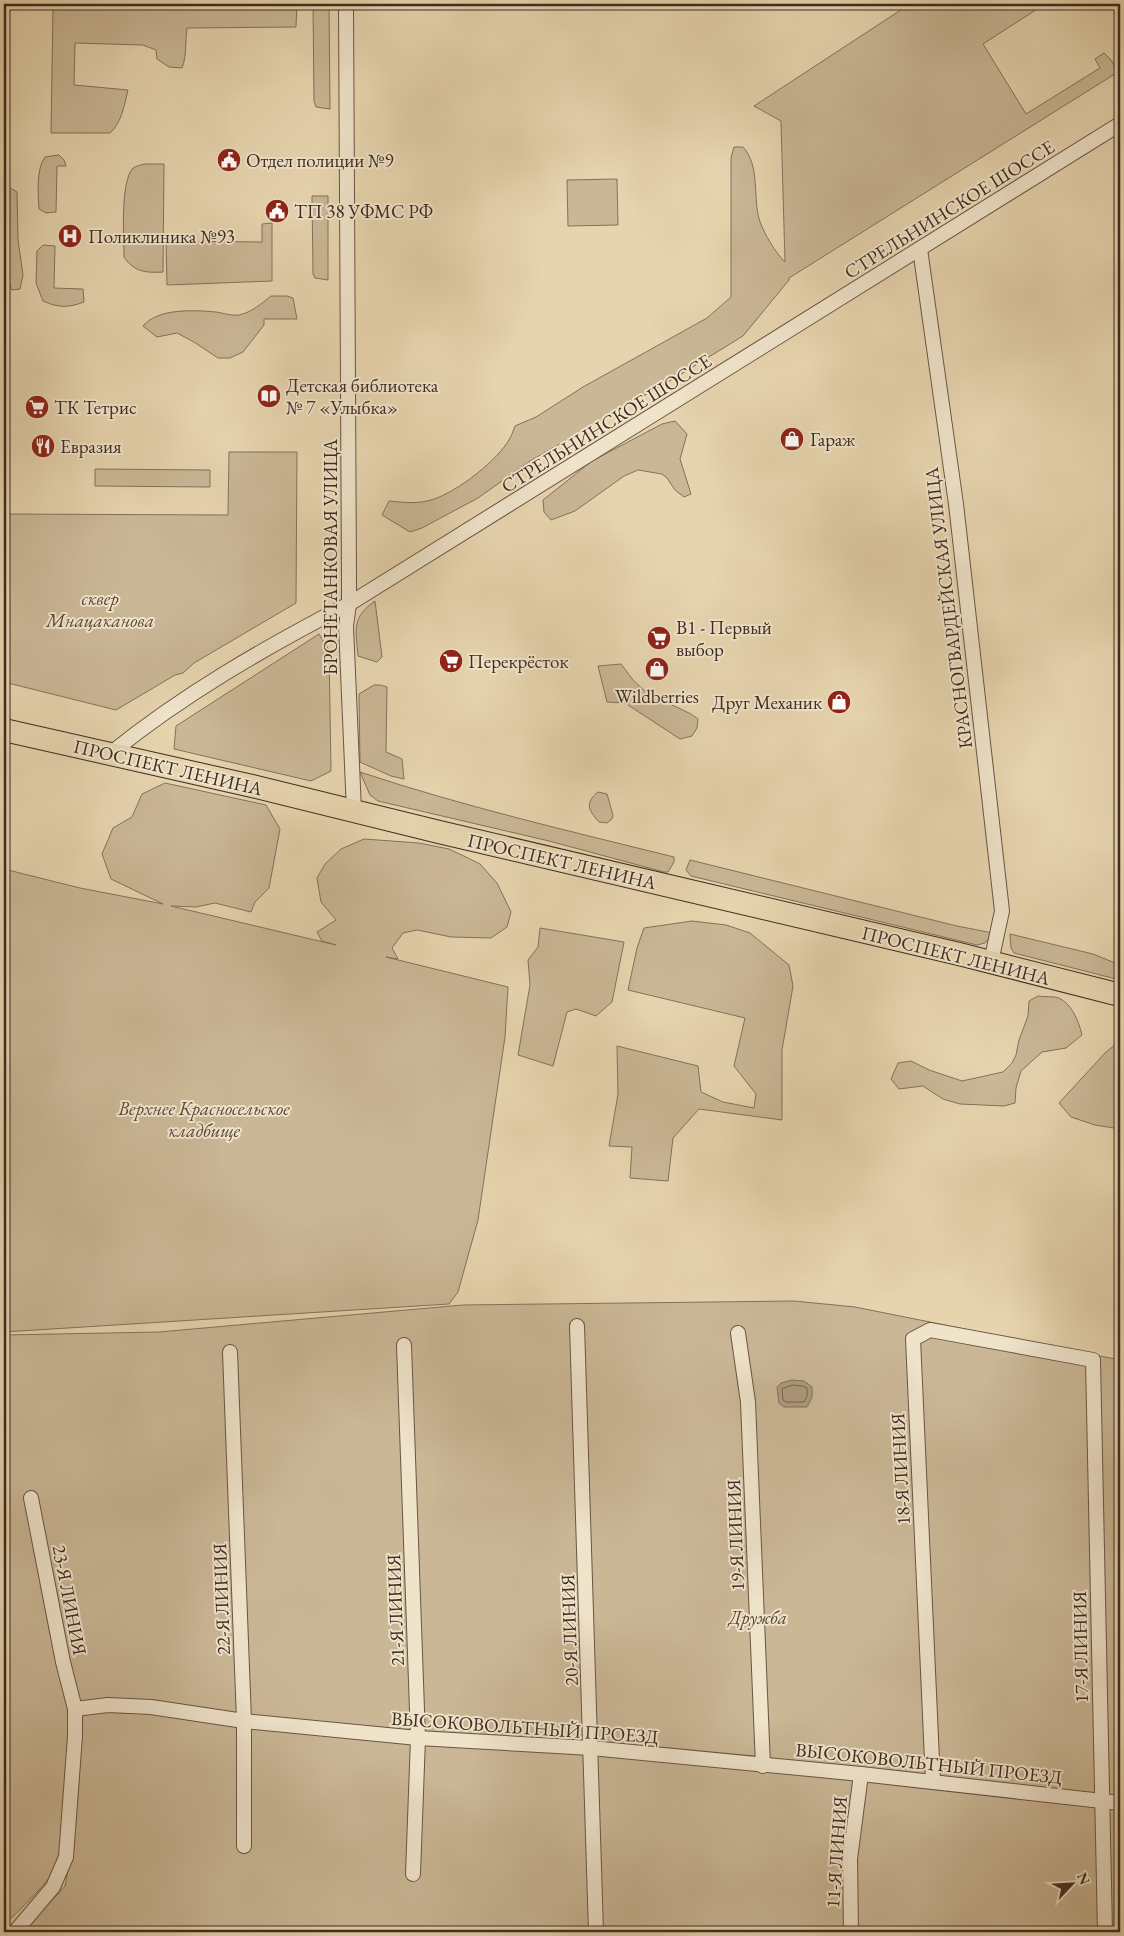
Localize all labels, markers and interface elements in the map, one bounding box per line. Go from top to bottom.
street label: СТРЕЛЬНИНСКОЕ ШОССЕ [839,134,1059,285]
public building icon: Отдел полиции №9 [216,147,242,173]
place label: Отдел полиции №9 [246,148,394,173]
public building icon: ТП 38 УФМС РФ [264,198,290,224]
place label: ТП 38 УФМС РФ [294,199,433,224]
hospital icon: Поликлиника №93 [57,223,83,249]
place label: Поликлиника №93 [88,224,235,249]
street label: СТРЕЛЬНИНСКОЕ ШОССЕ [496,348,716,499]
place label: Детская библиотека № 7 «Улыбка» [286,373,439,420]
library icon: Детская библиотека № 7 «Улыбка» [256,383,282,409]
supermarket icon: ТК Тетрис [24,394,50,420]
place label: ТК Тетрис [54,395,137,420]
shop icon: Гараж [779,426,805,452]
place label: Гараж [810,427,856,452]
restaurant icon: Евразия [30,433,56,459]
place label: Евразия [60,434,122,459]
street label: БРОНЕТАНКОВАЯ УЛИЦА [318,438,343,675]
street label: КРАСНОГВАРДЕЙСКАЯ УЛИЦА [919,465,978,750]
park label: сквер Мнацаканова [45,586,154,633]
place label: В1 - Первый выбор [676,615,772,662]
supermarket icon: В1 - Первый выбор [646,625,672,651]
supermarket icon: Перекрёсток [438,648,464,674]
place label: Перекрёсток [468,649,569,674]
shop icon: Wildberries [644,656,670,682]
place label: Wildberries [615,684,699,709]
shop icon: Друг Механик [826,689,852,715]
place label: Друг Механик [712,690,822,715]
street label: ПРОСПЕКТ ЛЕНИНА [71,734,266,802]
street label: ПРОСПЕКТ ЛЕНИНА [465,828,660,896]
street label: ПРОСПЕКТ ЛЕНИНА [859,920,1053,991]
park label: Верхнее Красносельское кладбище [117,1096,290,1143]
street label: 18-Я ЛИНИЯ [885,1412,916,1526]
street label: 19-Я ЛИНИЯ [721,1478,750,1591]
street label: 22-Я ЛИНИЯ [207,1542,236,1655]
street label: 23-Я ЛИНИЯ [47,1543,93,1658]
street label: 21-Я ЛИНИЯ [381,1553,410,1666]
street label: 20-Я ЛИНИЯ [555,1573,584,1686]
street label: 17-Я ЛИНИЯ [1067,1590,1094,1703]
park label: Дружба [727,1605,787,1630]
street label: ВЫСОКОВОЛЬТНЫЙ ПРОЕЗД [390,1706,659,1749]
street label: ВЫСОКОВОЛЬТНЫЙ ПРОЕЗД [794,1737,1064,1790]
street label: 11-Я ЛИНИЯ [820,1795,853,1909]
north arrow [1046,1858,1096,1908]
text: N [1073,1870,1095,1888]

